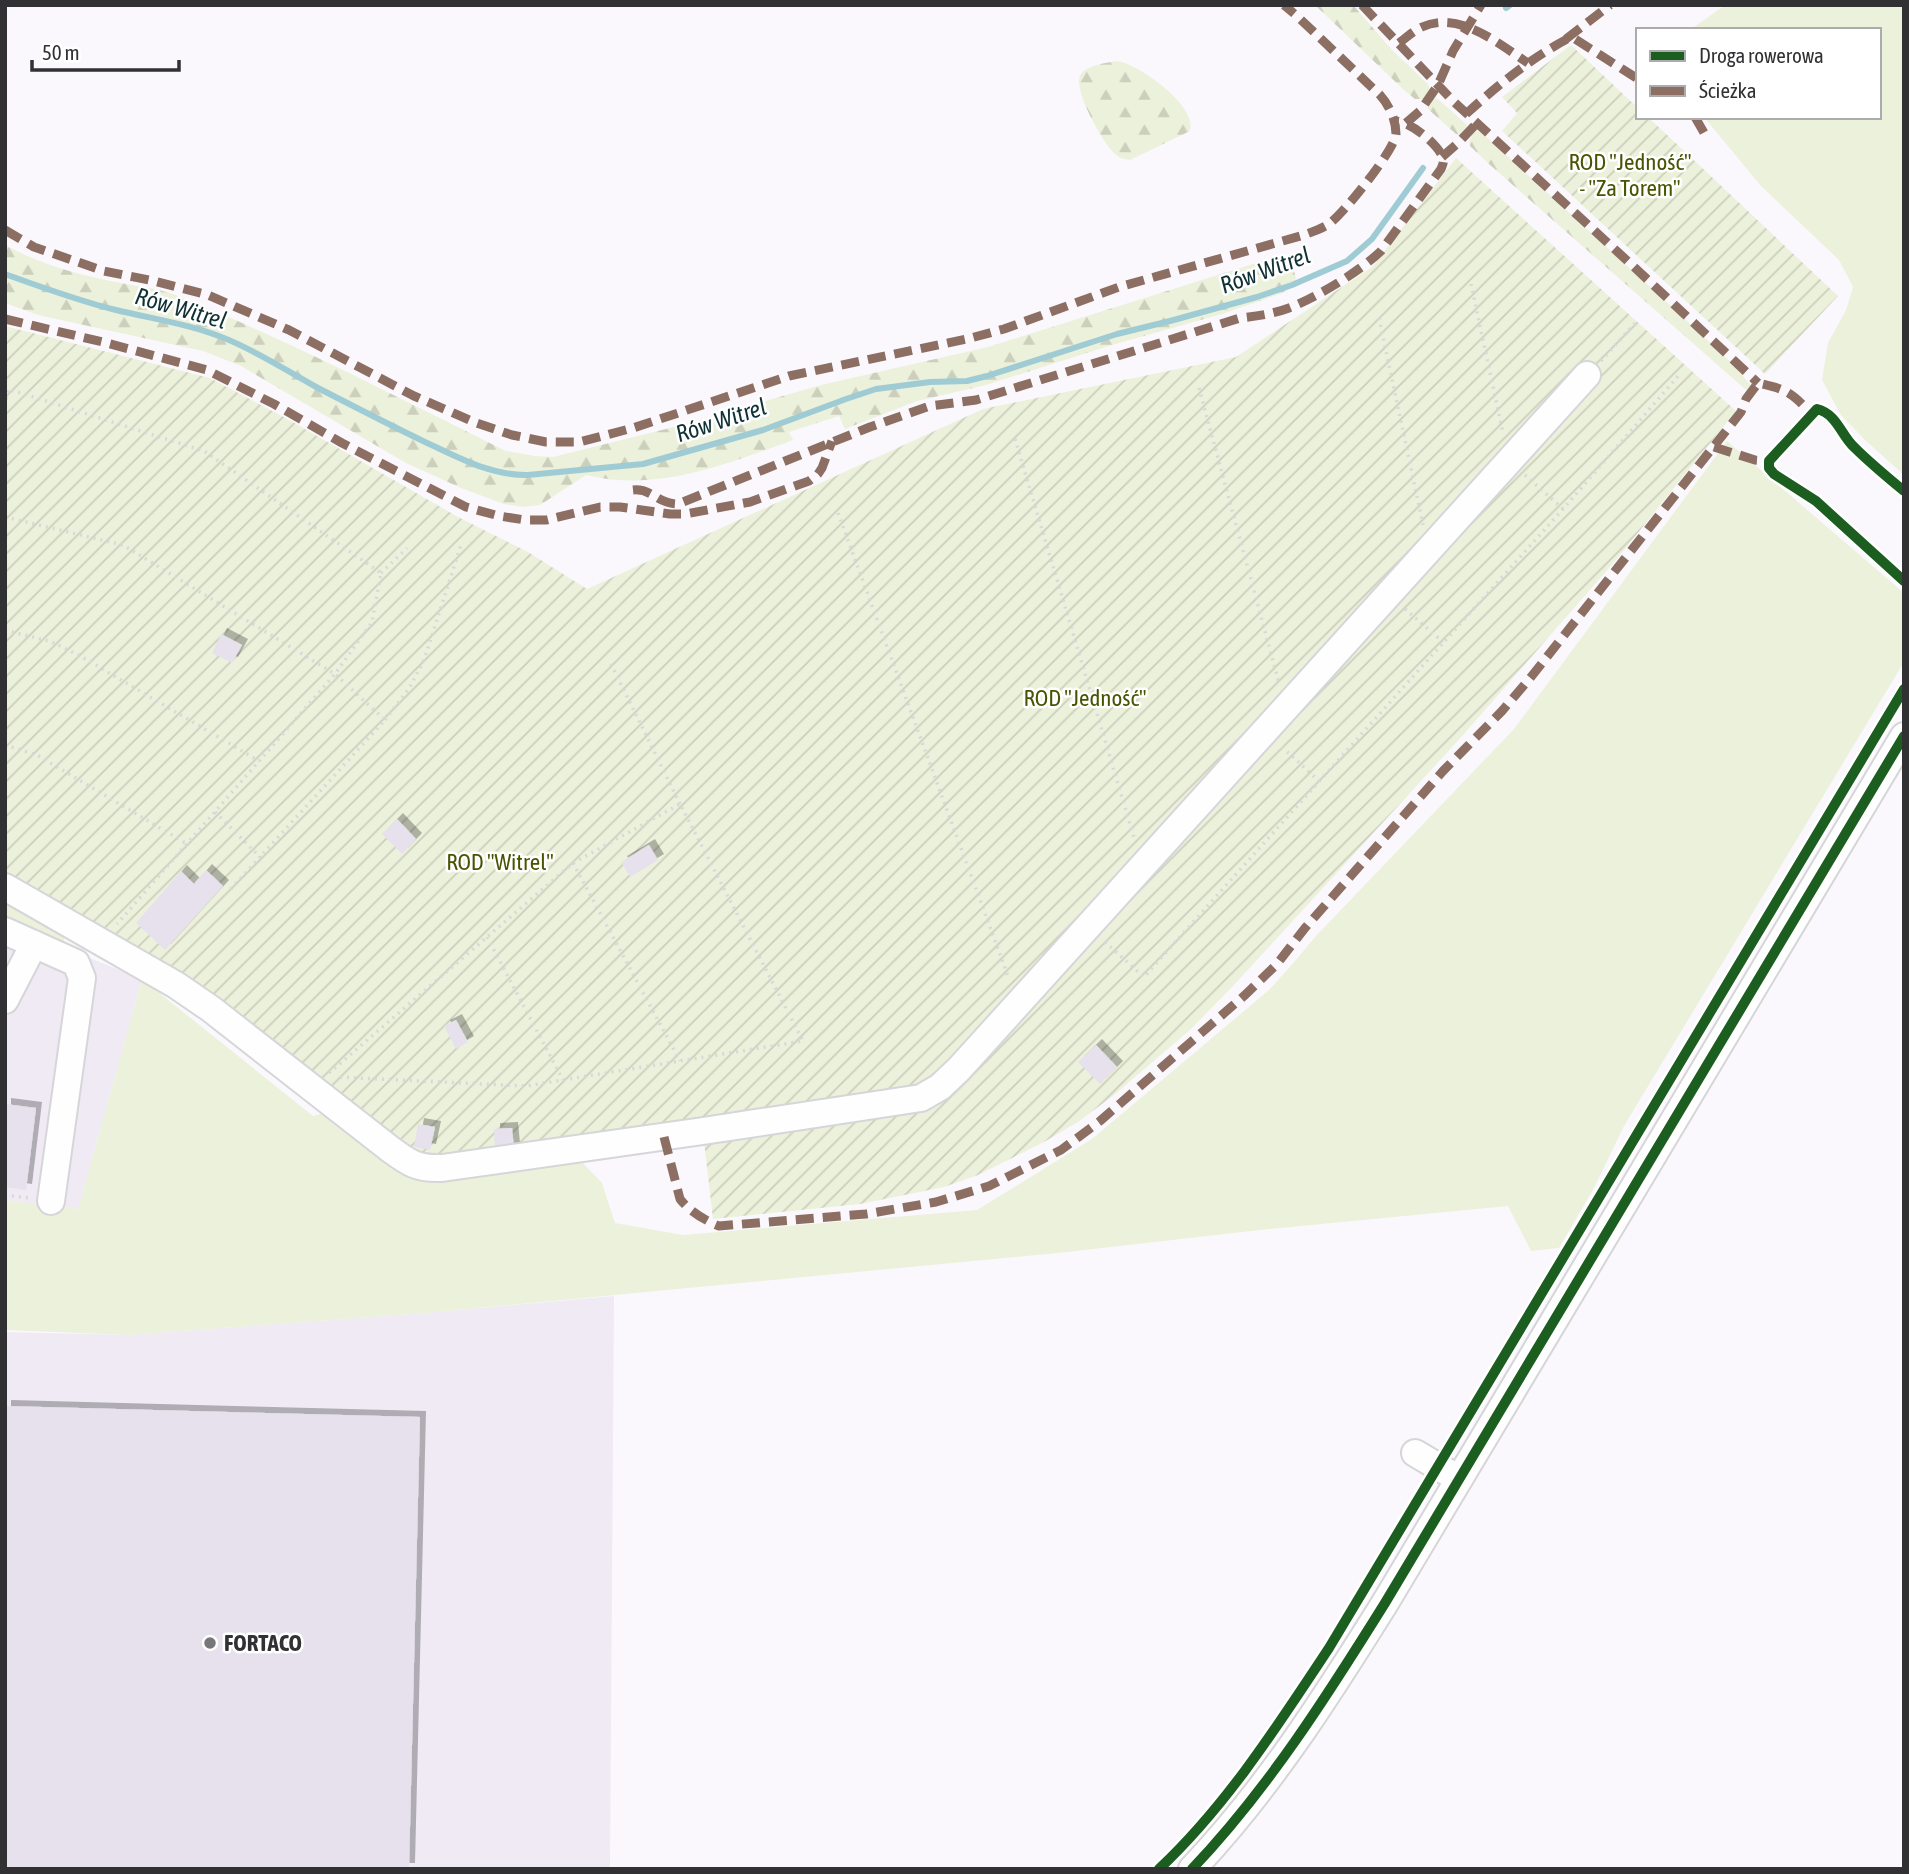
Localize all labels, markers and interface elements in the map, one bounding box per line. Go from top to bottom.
scale bar [32,28,178,72]
legend [1636,28,1881,119]
text: 50 m [42,40,80,64]
text: Droga rowerowa [1699,43,1824,67]
text: Ścieżka [1699,78,1757,102]
park label: ROD "Jedność" - "Za Torem" [1569,149,1691,201]
water label: Rów Witrel [1216,241,1314,299]
water label: Rów Witrel [132,282,230,334]
water label: Rów Witrel [672,393,770,447]
park label: ROD "Jedność" [1024,685,1146,711]
park label: ROD "Witrel" [446,849,554,875]
place label: FORTACO [224,1630,302,1656]
marker: FORTACO [202,1635,218,1651]

